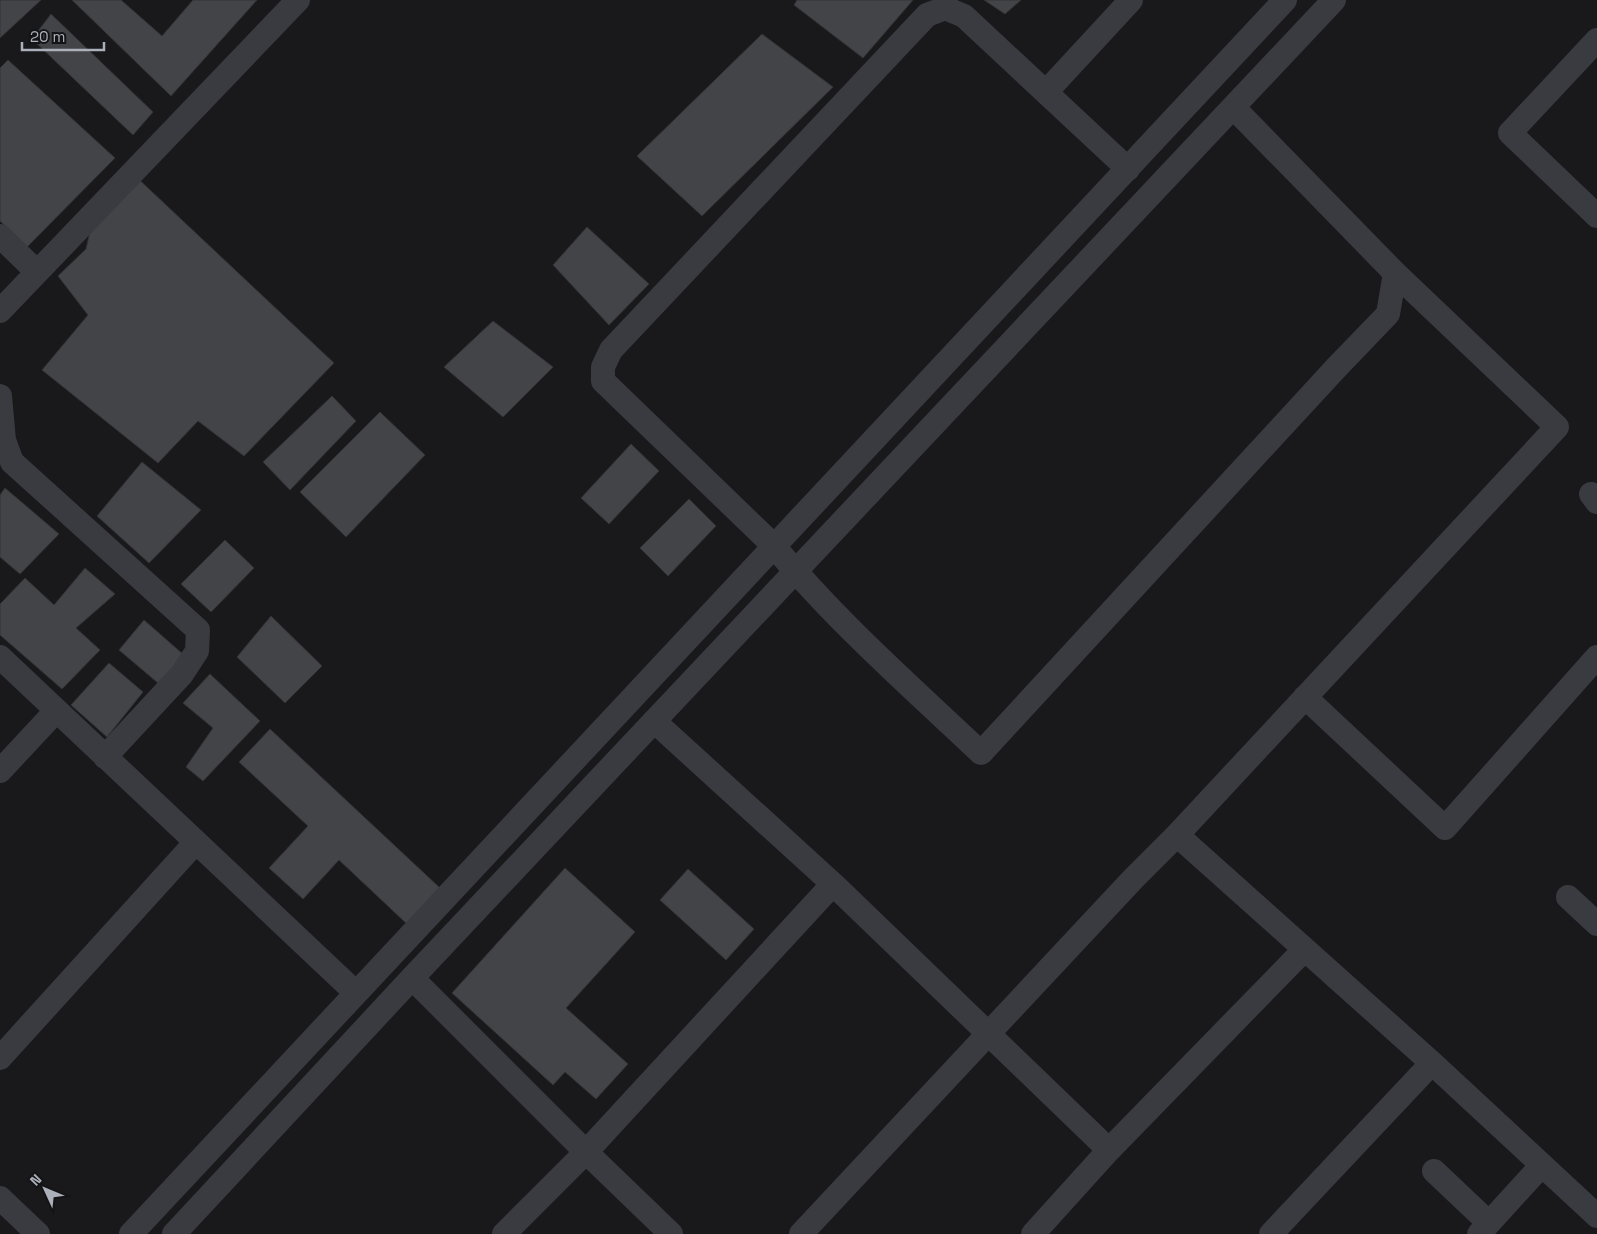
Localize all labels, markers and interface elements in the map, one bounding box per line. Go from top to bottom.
scale bar [22,20,105,52]
text: 20 m [30,27,65,46]
north arrow [20,1164,70,1214]
text: N [26,1170,45,1190]

